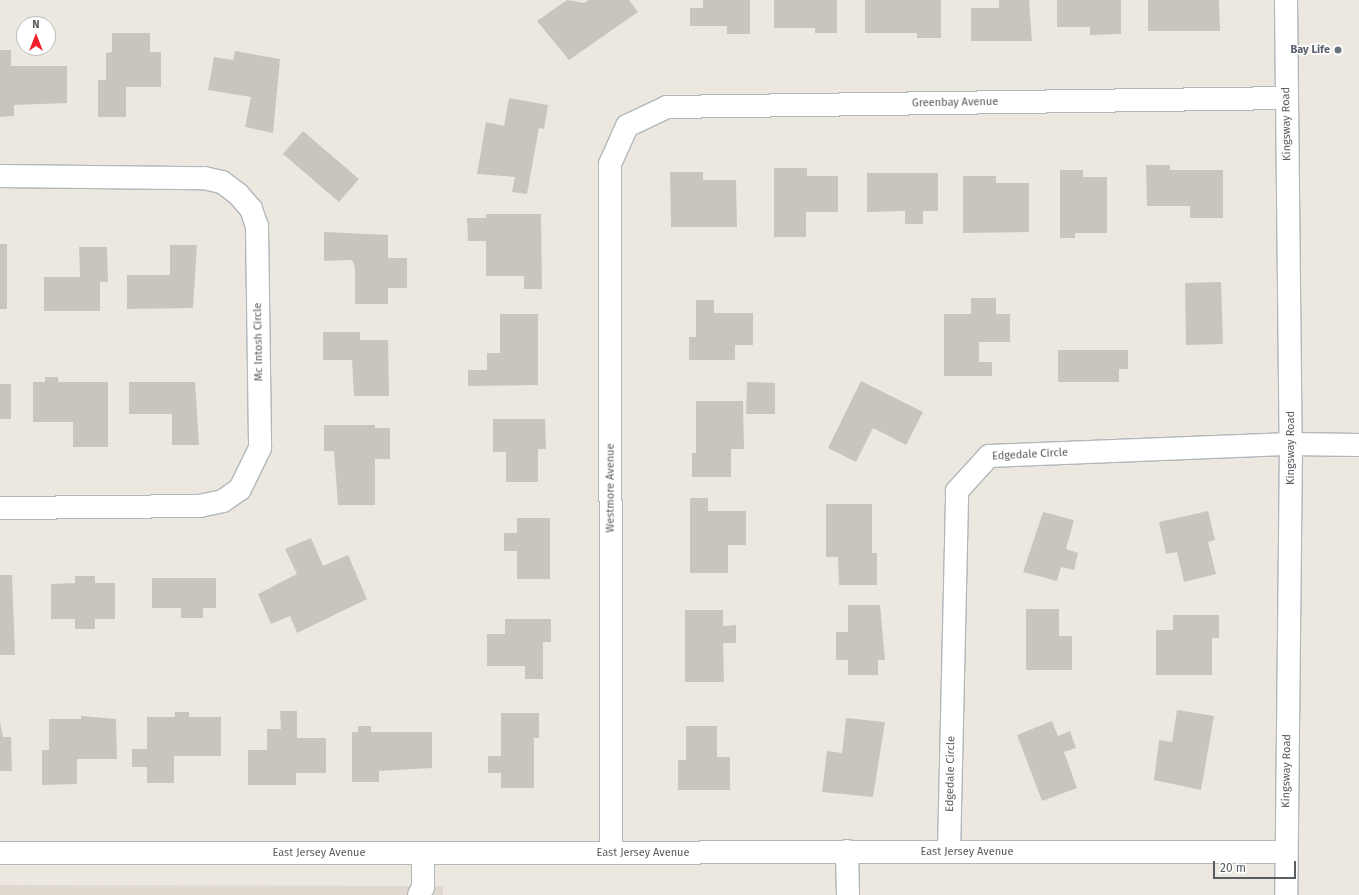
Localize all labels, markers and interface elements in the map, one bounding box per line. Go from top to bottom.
north arrow [16,16,56,56]
text: N [32,18,40,31]
place label: Bay Life [1290,43,1330,57]
marker: Bay Life [1333,45,1343,55]
street label: Kingsway Road [1280,87,1294,161]
street label: Greenbay Avenue [912,96,998,110]
street label: Mc Intosh Circle [252,303,266,381]
street label: Kingsway Road [1284,411,1298,485]
street label: Westmore Avenue [604,443,618,533]
street label: Edgedale Circle [992,446,1068,464]
street label: Kingsway Road [1280,734,1294,808]
street label: Edgedale Circle [944,736,958,812]
street label: East Jersey Avenue [920,845,1014,859]
street label: East Jersey Avenue [272,846,366,860]
street label: East Jersey Avenue [596,846,690,860]
scale bar [1215,853,1298,879]
text: 20 m [1220,861,1246,875]

